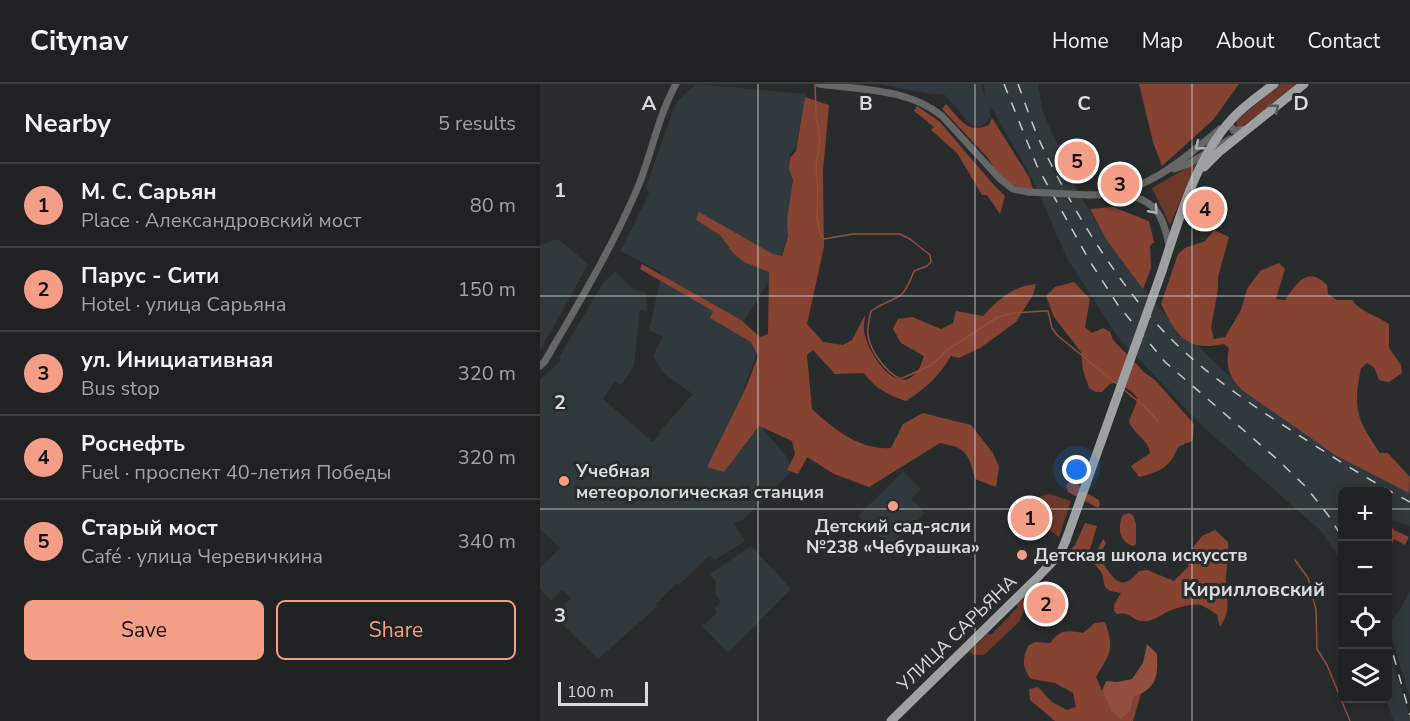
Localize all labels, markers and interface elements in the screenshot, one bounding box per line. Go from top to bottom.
text: Citynav [30,22,128,60]
text: Home [1052,27,1109,55]
text: Map [1142,27,1183,55]
text: About [1216,27,1274,55]
text: Contact [1307,27,1380,55]
text: A [642,90,657,117]
text: B [859,90,873,117]
text: C [1077,90,1091,117]
text: D [1293,90,1309,117]
one-way arrow [1268,104,1279,115]
text: Nearby [24,106,111,141]
text: 5 results [438,110,516,137]
pin: 5 [1058,138,1096,184]
one-way arrow [1195,139,1206,150]
pin: 3 [1100,162,1140,206]
text: М. С. Сарьян [81,177,217,207]
text: 1 [554,177,566,204]
pin: 4 [1186,186,1224,232]
text: 1 [38,192,50,219]
text: 80 m [470,192,516,219]
one-way arrow [1147,203,1158,213]
text: Place · Александровский мост [81,207,361,234]
text: Парус - Сити [81,261,219,291]
text: 2 [38,276,50,303]
text: 150 m [458,276,516,303]
text: Hotel · улица Сарьяна [81,291,287,318]
text: ул. Инициативная [81,345,273,375]
text: 3 [38,360,50,387]
text: 320 m [458,360,516,387]
text: Bus stop [81,375,160,402]
text: 2 [554,389,566,416]
text: Роснефть [81,429,185,459]
text: 4 [38,444,50,471]
text: 320 m [458,444,516,471]
your location [1062,455,1091,484]
text: Fuel · проспект 40-летия Победы [81,459,391,486]
place label: Учебная метеорологическая станция [575,459,824,504]
marker: Учебная метеорологическая станция [557,474,571,488]
map controls [1338,487,1392,703]
button: + [1338,487,1392,541]
pin: 1 [1010,496,1050,540]
marker: Детский сад-ясли №238 «Чебурашка» [886,499,900,513]
text: Старый мост [81,513,218,543]
place label: Детский сад-ясли №238 «Чебурашка» [806,514,980,559]
text: 5 [38,528,50,555]
text: 340 m [458,528,516,555]
button: − [1338,541,1392,595]
text: Café · улица Черевичкина [81,543,323,570]
place label: Детская школа искусств [1034,543,1247,567]
marker: Детская школа искусств [1015,548,1029,562]
street label: УЛИЦА САРЬЯНА [891,570,1022,697]
district label: Кирилловский [1183,576,1325,603]
pin: 2 [1026,582,1066,626]
button: locate [1338,595,1392,649]
button: Save [24,600,264,660]
button: Share [276,600,516,660]
text: 3 [554,602,566,629]
button: layers [1338,649,1392,703]
scale bar [558,679,648,706]
text: 100 m [567,681,614,703]

